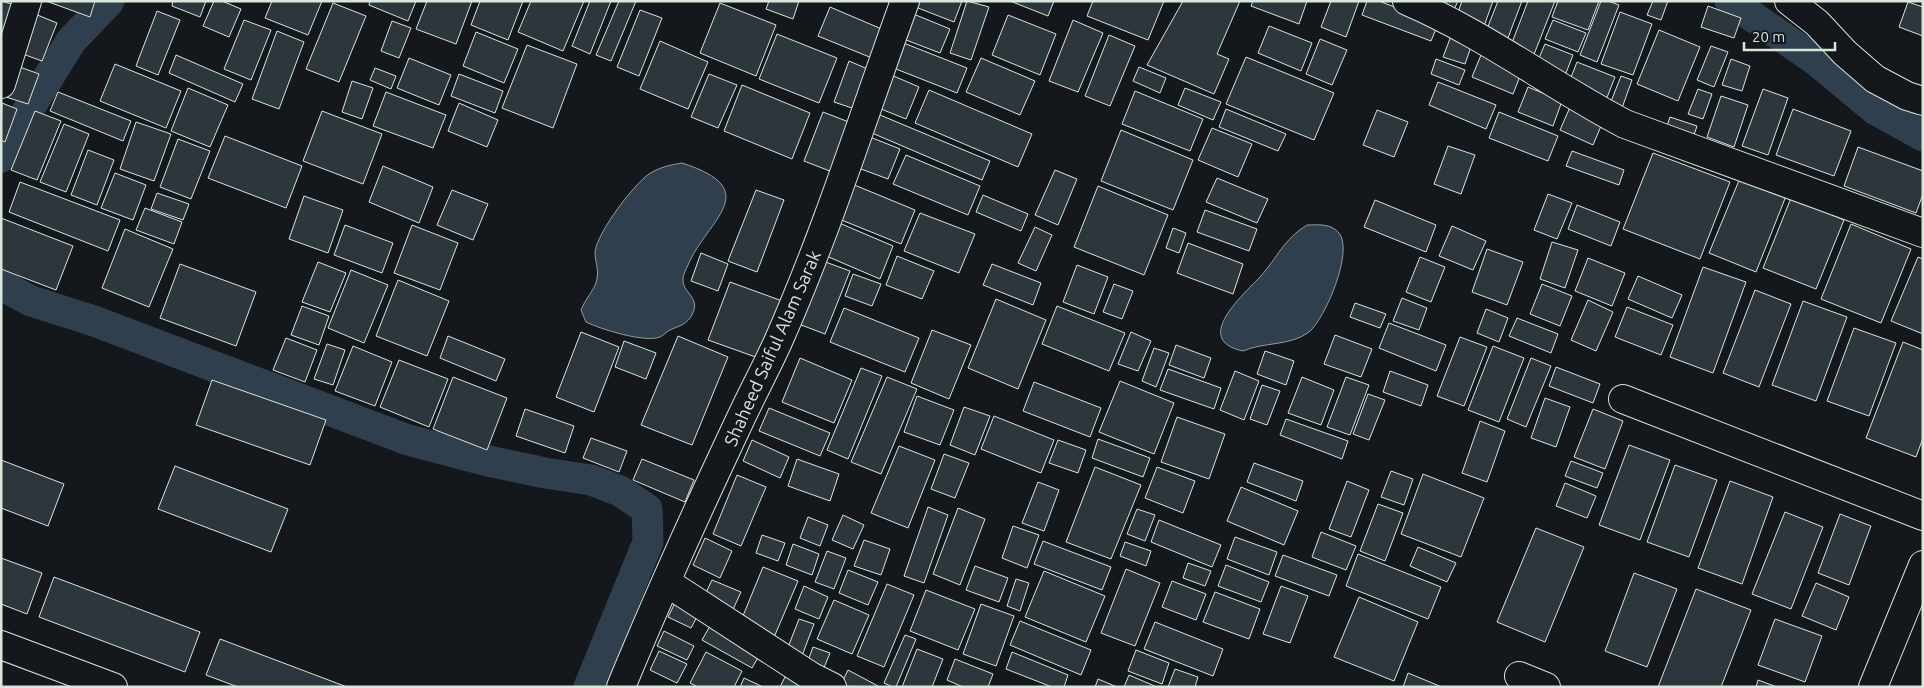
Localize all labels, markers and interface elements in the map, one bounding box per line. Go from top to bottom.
scale bar [1744,20,1835,52]
text: 20 m [1752,28,1785,45]
street label: Shaheed Saiful Alam Sarak [720,247,824,449]

